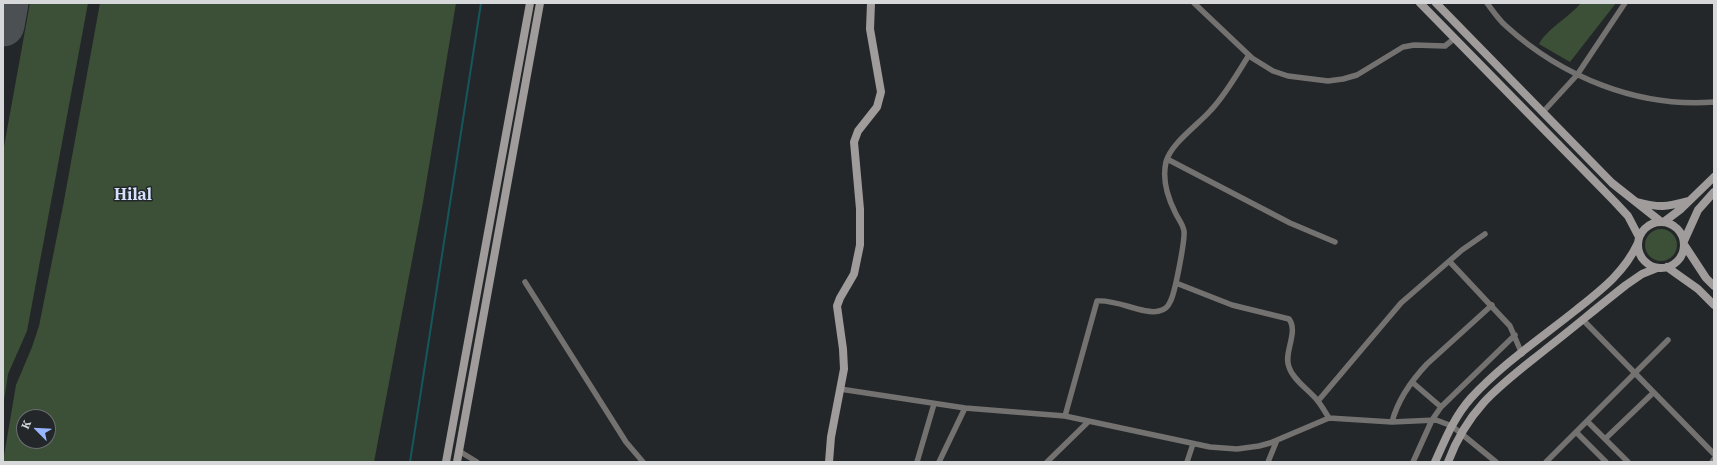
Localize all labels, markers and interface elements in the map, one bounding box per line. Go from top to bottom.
district label: Hilal [114,185,152,205]
north arrow [16,409,56,449]
text: K [18,418,34,431]

